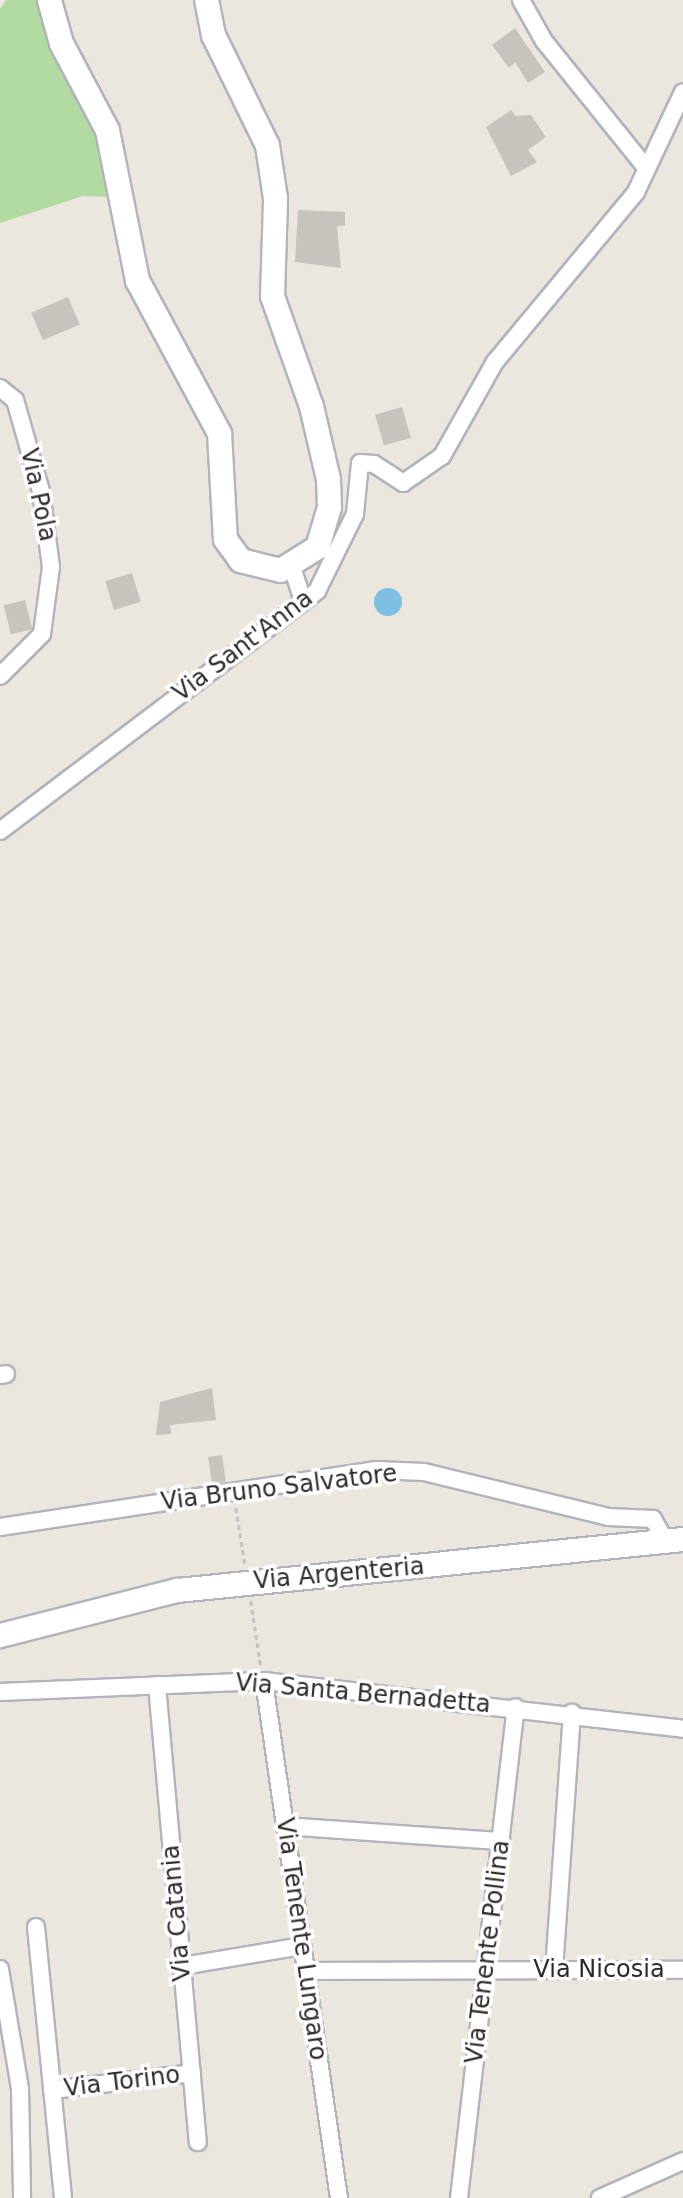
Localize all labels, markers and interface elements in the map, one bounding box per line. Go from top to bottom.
street label: Via Pola [14,446,62,544]
street label: Via Sant'Anna [167,584,319,708]
street label: Via Bruno Salvatore [159,1459,399,1517]
street label: Via Argenteria [252,1552,426,1596]
street label: Via Santa Bernadetta [234,1669,492,1719]
street label: Via Tenente Lungaro [270,1816,332,2062]
street label: Via Tenente Pollina [460,1838,516,2066]
street label: Via Catania [157,1843,197,1983]
street label: Via Nicosia [533,1956,665,1984]
street label: Via Torino [62,2061,182,2103]

